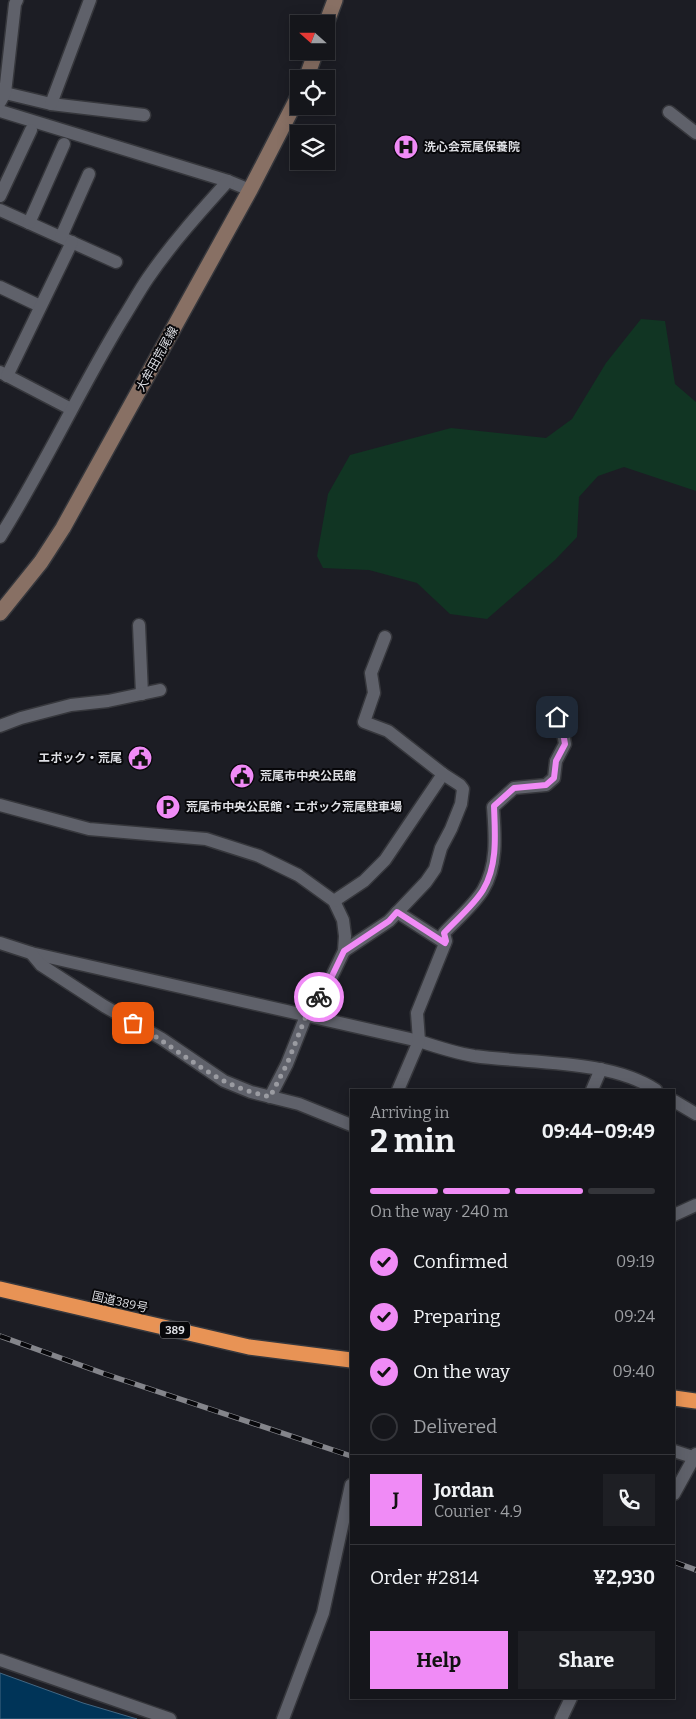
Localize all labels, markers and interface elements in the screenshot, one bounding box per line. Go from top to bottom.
north arrow [290,15,335,60]
map controls [290,15,335,170]
button: locate [290,70,335,115]
button: layers [290,125,335,170]
hospital icon: 洗心会荒尾保養院 [393,134,419,160]
place label: 洗心会荒尾保養院 [424,140,520,154]
street label: 大牟田荒尾線 [133,324,181,394]
pin [536,696,578,738]
icon: home [543,703,571,731]
public building icon: エポック・荒尾 [127,745,153,771]
place label: エポック・荒尾 [38,751,122,765]
public building icon: 荒尾市中央公民館 [229,763,255,789]
place label: 荒尾市中央公民館 [260,769,356,783]
parking icon: 荒尾市中央公民館・エポック荒尾駐車場 [155,794,181,820]
place label: 荒尾市中央公民館・エポック荒尾駐車場 [186,800,402,814]
courier [294,972,344,1022]
icon: bike [305,983,333,1011]
pin [112,1002,154,1044]
icon: bag [119,1009,147,1037]
text: Arriving in [370,1103,449,1122]
text: 09:44–09:49 [542,1120,655,1143]
text: 2 min [370,1122,455,1160]
text: On the way · 240 m [370,1202,508,1221]
icon: check [370,1248,398,1276]
text: Confirmed [413,1250,508,1273]
text: 09:19 [616,1252,655,1271]
street label: 国道389号 [91,1289,149,1315]
icon: check [370,1303,398,1331]
text: Preparing [413,1305,501,1328]
text: 09:24 [614,1307,655,1326]
road number: 389 [160,1322,190,1338]
icon: check [370,1358,398,1386]
text: On the way [413,1360,510,1383]
text: 09:40 [612,1362,655,1381]
text: Delivered [413,1415,497,1438]
button: phone [603,1474,655,1526]
text: Jordan [434,1479,494,1502]
text: J [393,1488,399,1511]
text: Courier · 4.9 [434,1502,522,1521]
text: Order #2814 [370,1566,479,1589]
text: ¥2,930 [593,1566,655,1589]
button: Help [370,1631,508,1689]
button: Share [518,1631,655,1689]

